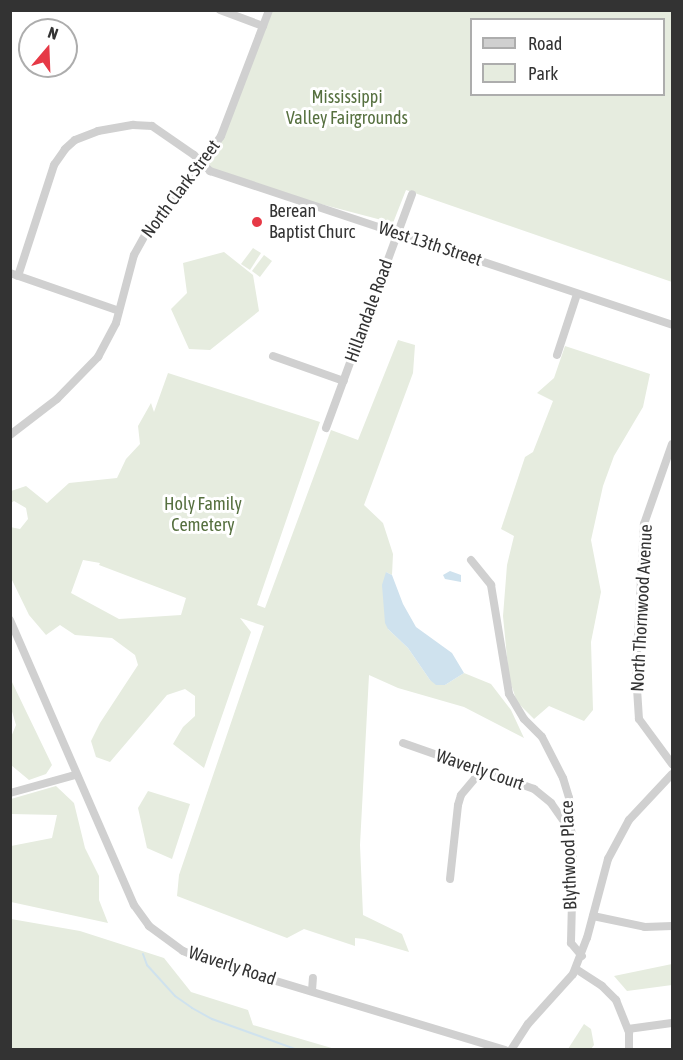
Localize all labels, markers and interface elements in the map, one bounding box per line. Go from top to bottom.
north arrow [18,18,78,78]
legend [470,18,665,96]
text: N [46,23,61,43]
text: Road [528,33,562,54]
text: Park [528,63,558,84]
park label: Mississippi Valley Fairgrounds [286,87,408,130]
street label: North Clark Street [137,136,225,242]
place label: Berean Baptist Churc [269,201,355,244]
marker: Berean Baptist Churc [250,215,264,229]
street label: West 13th Street [376,217,484,271]
street label: Hillandale Road [340,257,398,365]
park label: Holy Family Cemetery [164,494,242,536]
street label: North Thornwood Avenue [627,524,657,692]
street label: Waverly Court [433,745,527,795]
street label: Blythwood Place [556,800,582,910]
street label: Waverly Road [186,942,278,990]

